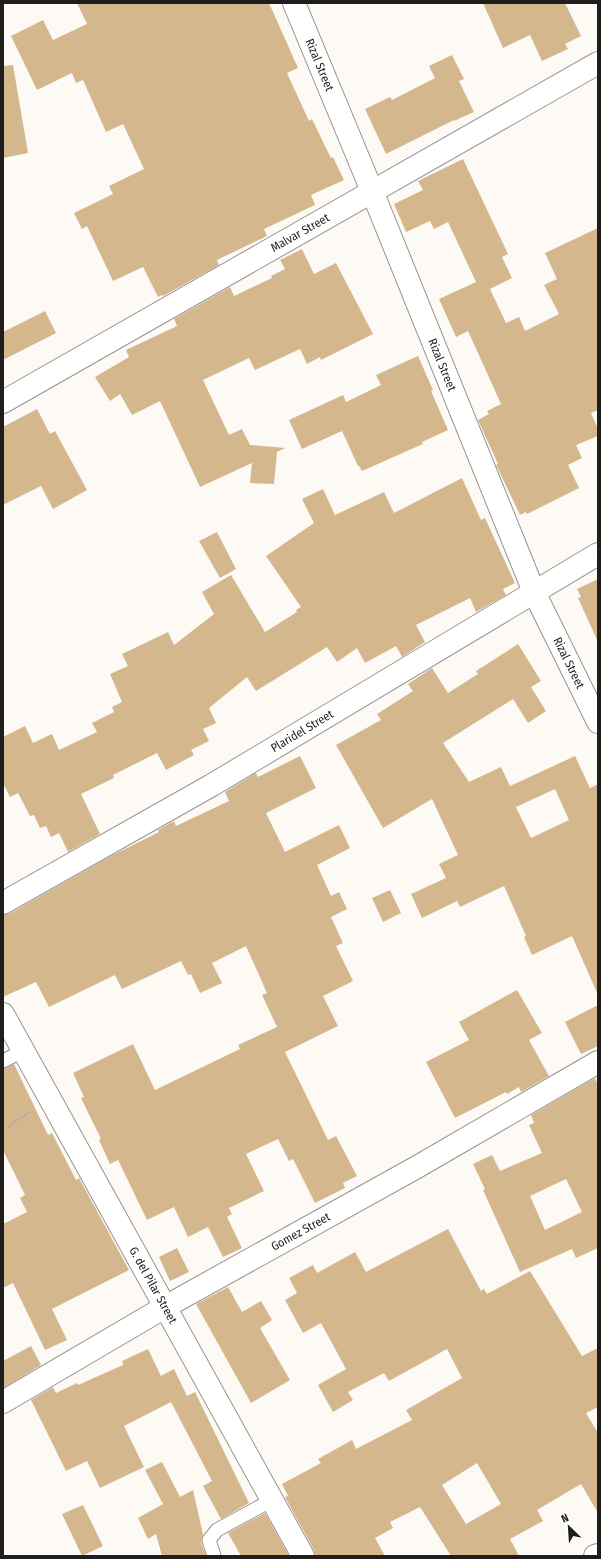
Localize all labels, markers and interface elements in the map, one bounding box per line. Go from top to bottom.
street label: Rizal Street [303,37,337,93]
street label: Malvar Street [268,210,332,255]
street label: Rizal Street [425,336,459,393]
street label: Rizal Street [550,635,587,691]
street label: Plaridel Street [268,707,336,755]
street label: Gomez Street [269,1210,333,1254]
street label: G. del Pilar Street [126,1244,180,1326]
north arrow [549,1507,589,1547]
text: N [559,1511,571,1526]

